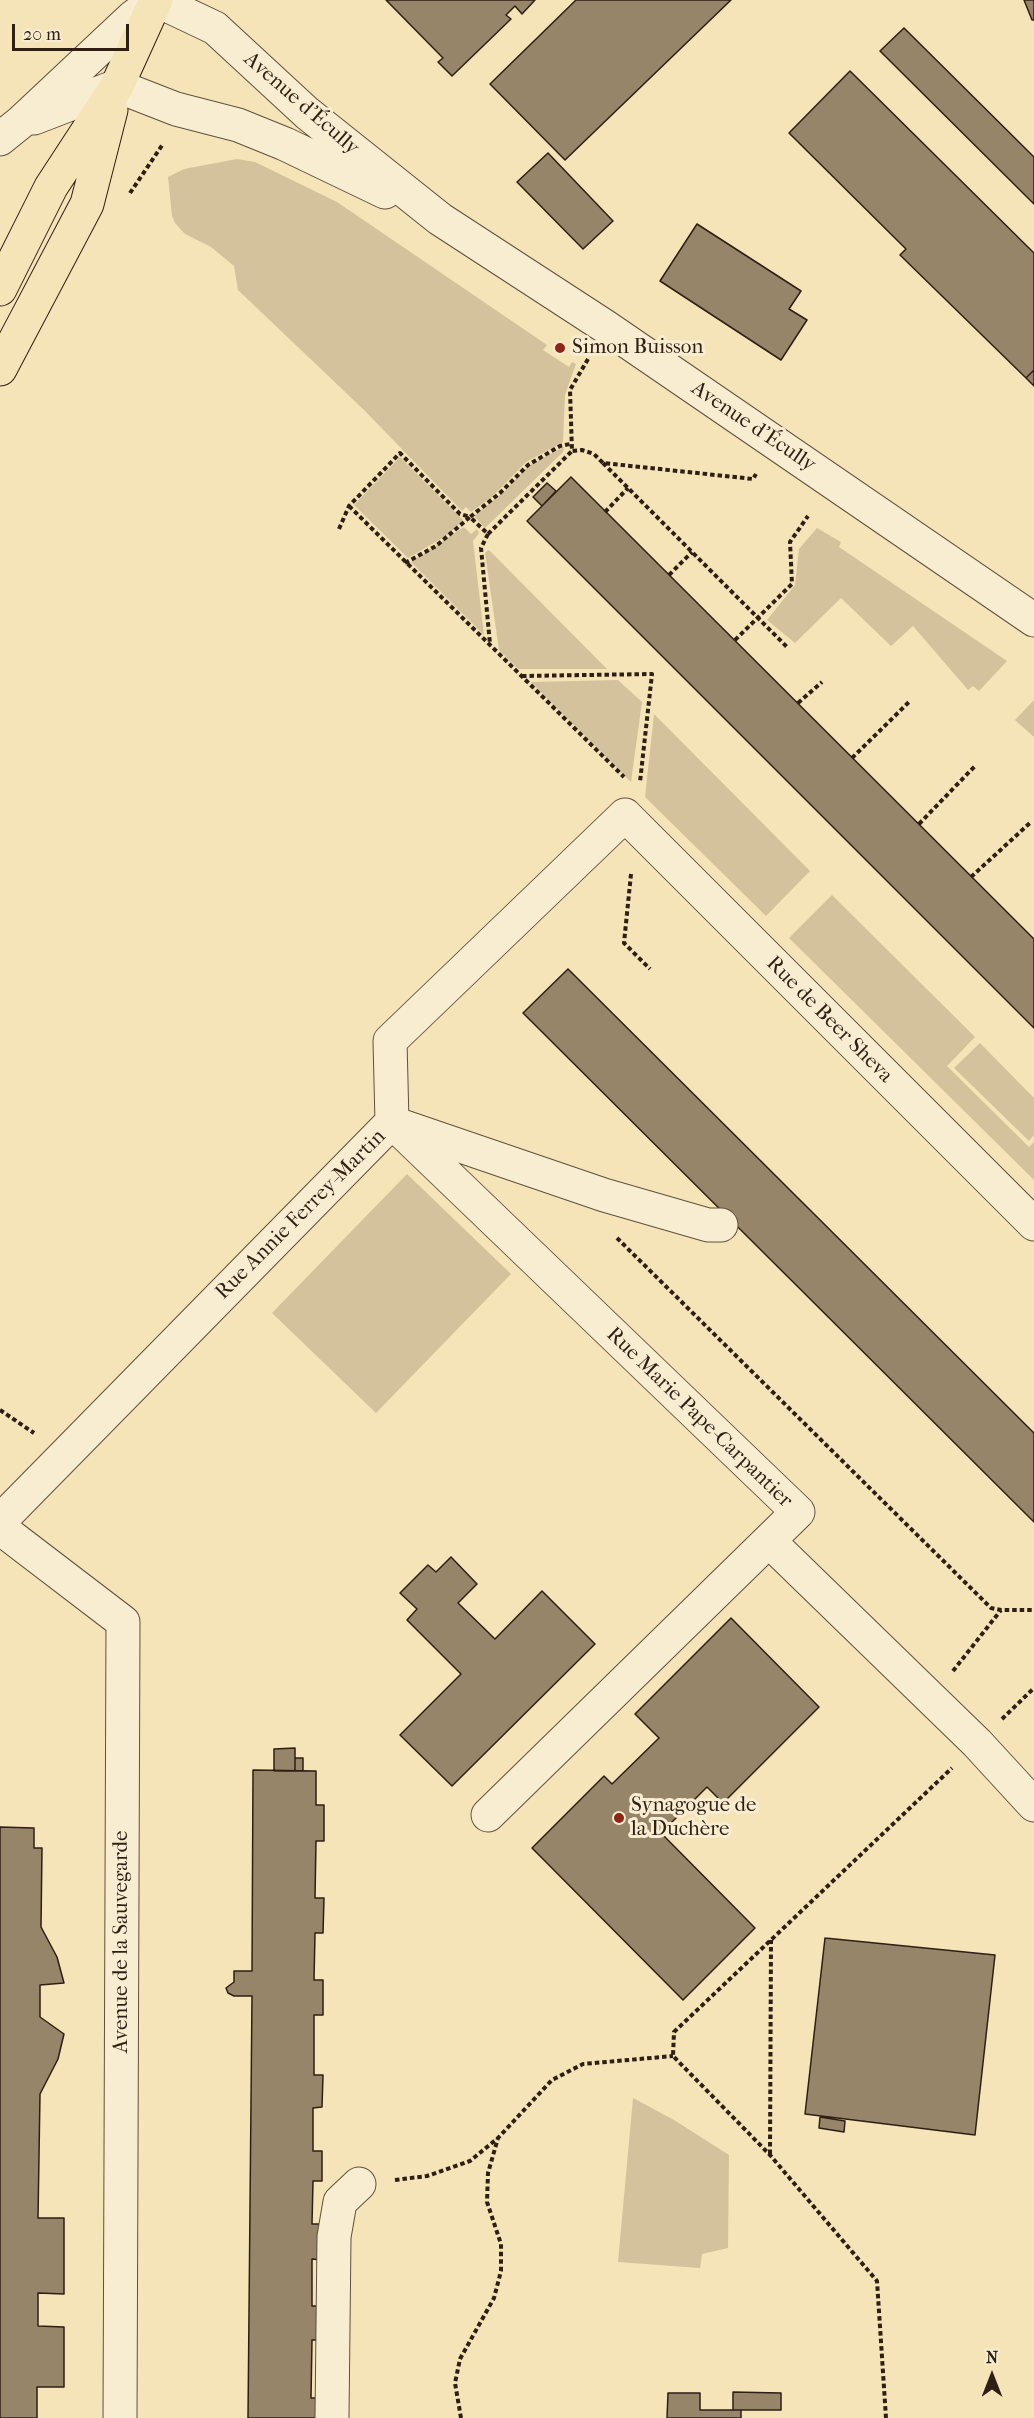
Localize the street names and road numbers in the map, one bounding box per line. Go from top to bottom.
street label: Avenue d'Écully [238,47,364,161]
street label: Avenue d'Écully [686,376,820,478]
street label: Rue de Beer Sheva [761,952,897,1088]
street label: Rue Annie Ferrey-Martin [211,1125,391,1305]
street label: Rue Marie Pape-Carpantier [601,1322,797,1514]
street label: Avenue de la Sauvegarde [109,1831,135,2053]

